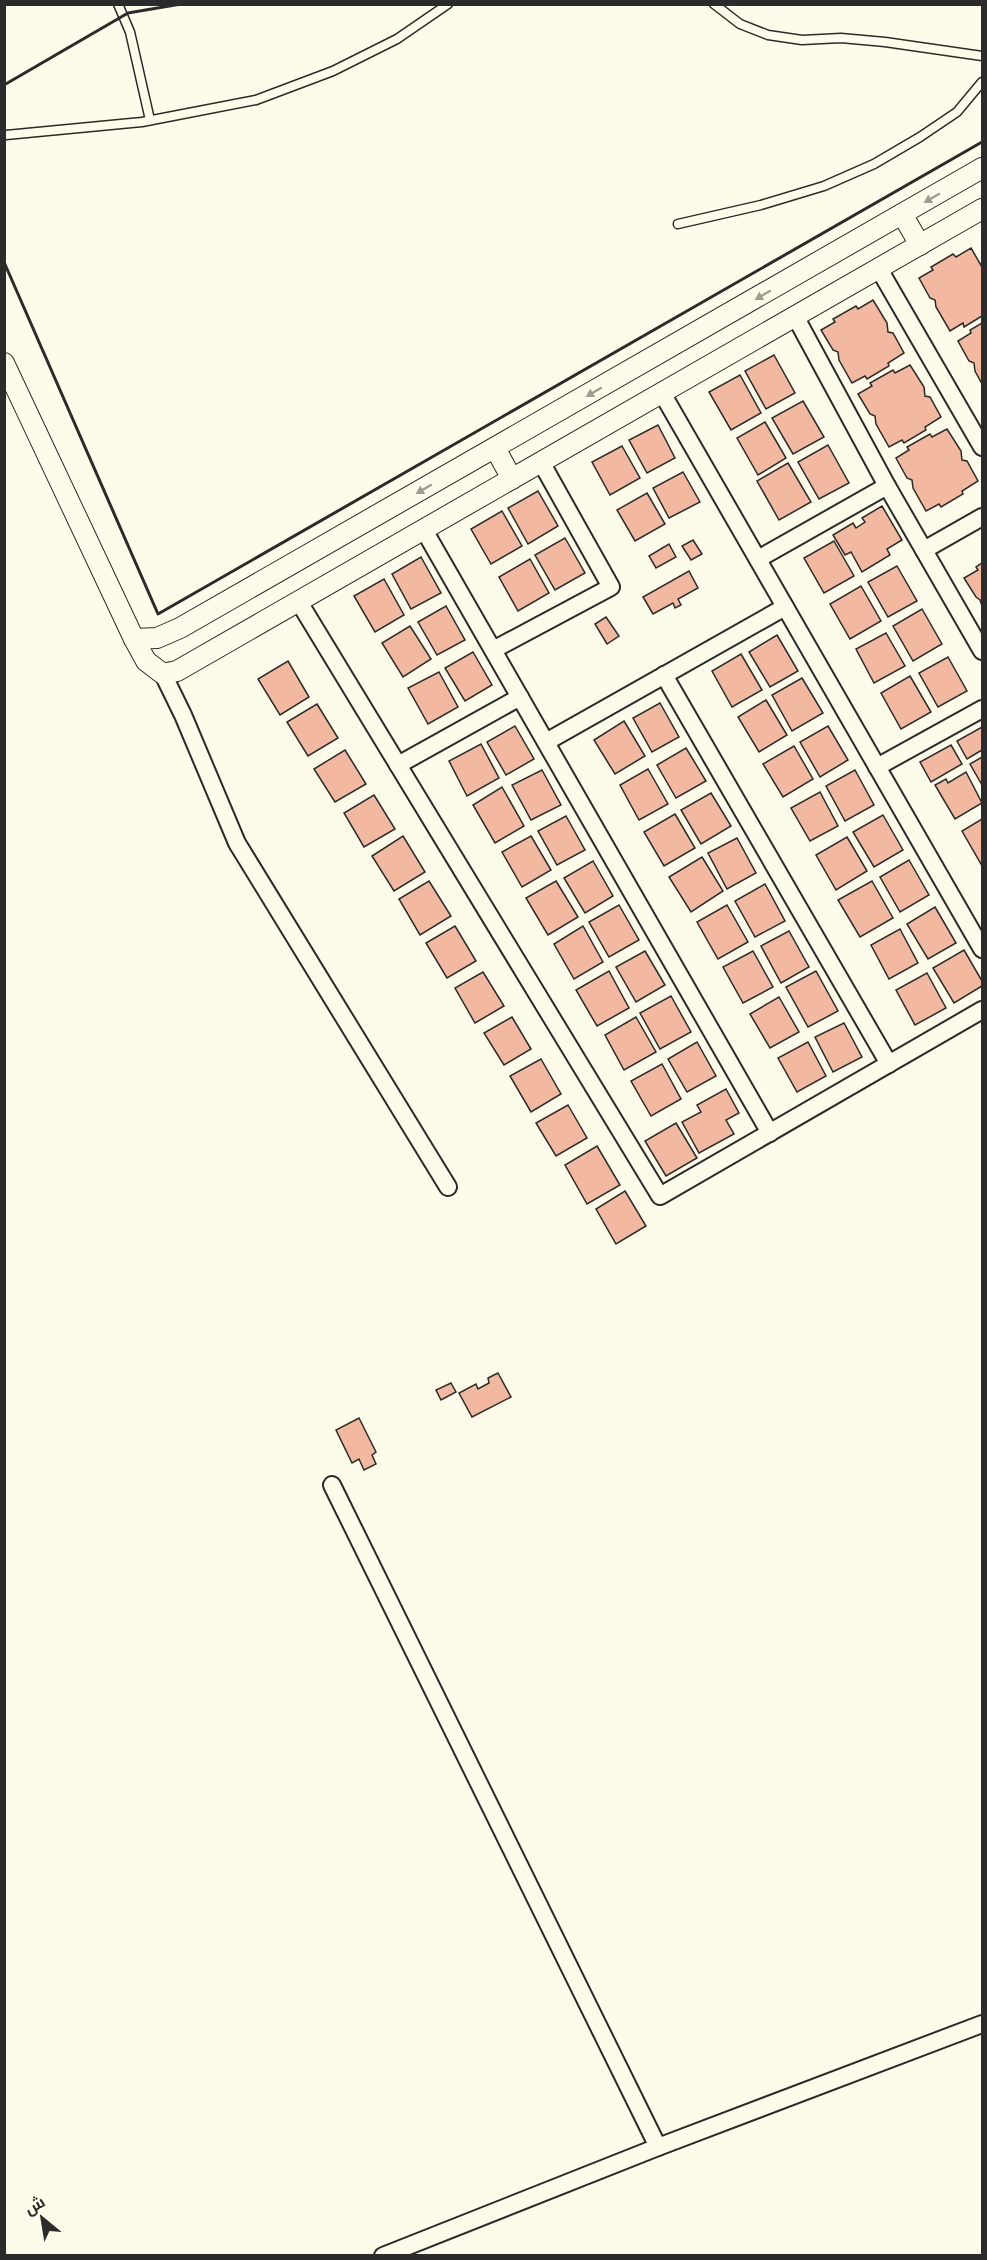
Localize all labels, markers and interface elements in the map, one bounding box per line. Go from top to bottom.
one-way arrow [924,192,940,203]
one-way arrow [755,289,771,300]
one-way arrow [585,386,602,396]
one-way arrow [416,483,432,494]
north arrow [12,2188,72,2248]
text: ش [21,2192,48,2219]

